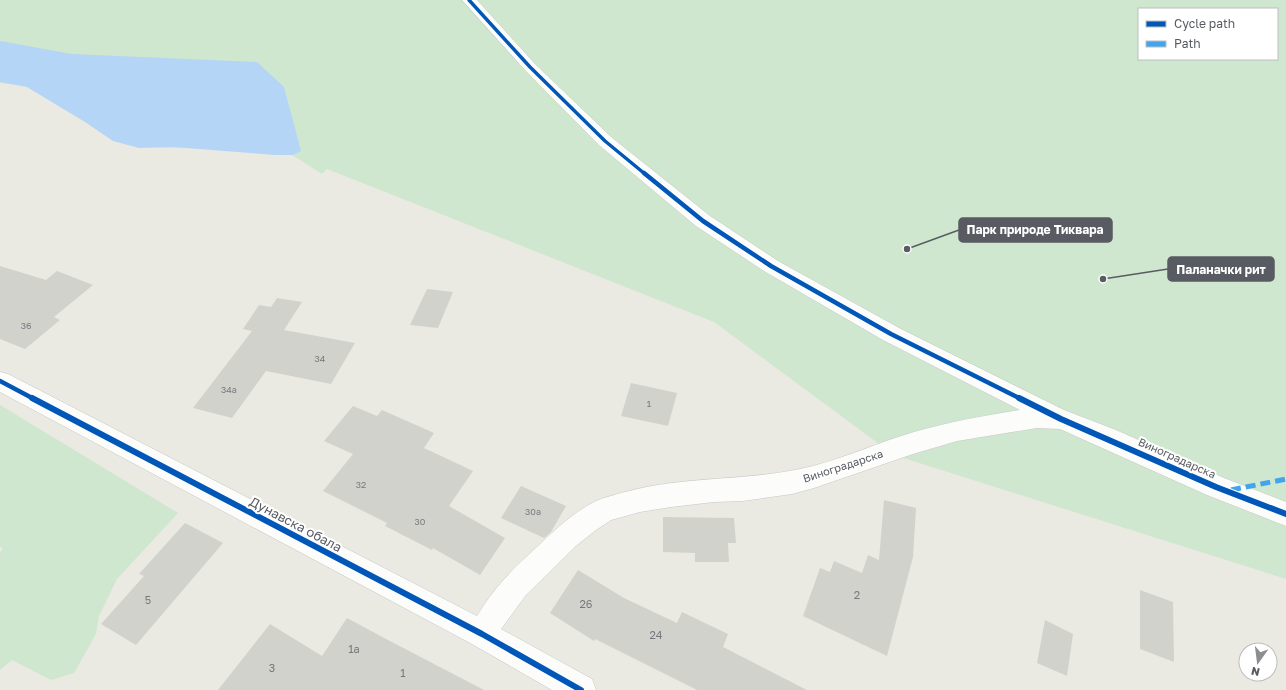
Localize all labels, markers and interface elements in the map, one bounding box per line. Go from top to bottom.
legend [1138,8,1278,60]
text: Cycle path [1174,16,1235,31]
text: Path [1174,36,1201,51]
callout: Парк природе Тиквара [959,218,1112,242]
text: Парк природе Тиквара [966,222,1104,237]
callout: Паланачки рит [1168,257,1274,281]
text: Паланачки рит [1176,262,1266,277]
house number: 36 [21,320,31,331]
house number: 34 [315,353,326,364]
house number: 34a [221,384,237,395]
house number: 1 [647,398,652,409]
street label: Виноградарска [1136,435,1218,480]
street label: Виноградарска [801,446,885,485]
house number: 32 [356,479,366,490]
street label: Дунавска обала [247,493,345,555]
house number: 30a [525,506,541,517]
house number: 30 [415,516,426,527]
house number: 2 [854,588,860,601]
house number: 5 [145,593,151,606]
house number: 26 [579,597,593,610]
house number: 24 [649,628,663,641]
house number: 1a [348,642,360,655]
north arrow [1238,642,1278,682]
house number: 3 [269,661,275,674]
text: N [1250,665,1261,680]
house number: 1 [400,666,406,679]

